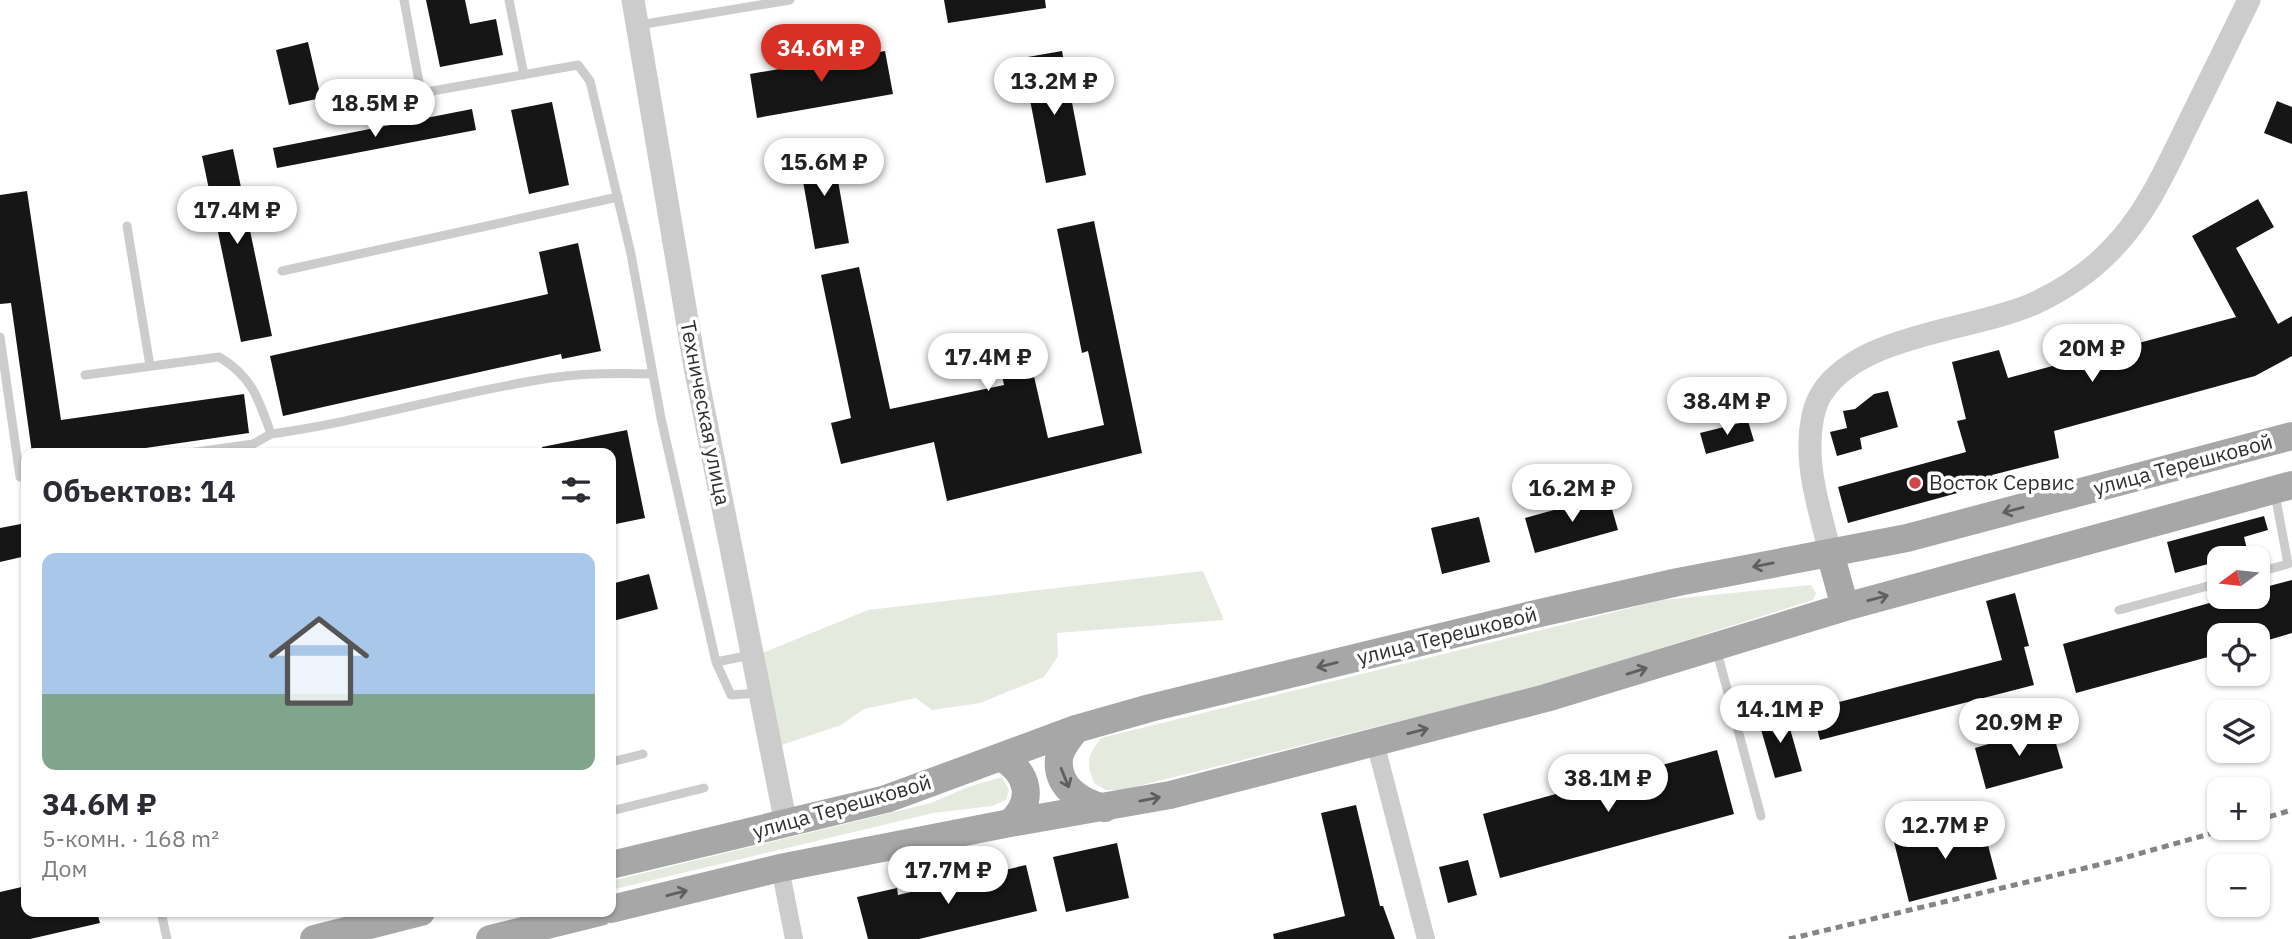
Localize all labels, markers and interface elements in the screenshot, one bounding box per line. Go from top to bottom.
pin: 34.6M ₽ [756,24,886,84]
text: 34.6M ₽ [777,32,865,62]
pin: 13.2M ₽ [989,58,1119,117]
text: 13.2M ₽ [1010,65,1098,95]
pin: 18.5M ₽ [310,80,440,139]
text: 18.5M ₽ [331,87,419,117]
pin: 15.6M ₽ [759,138,889,198]
text: 15.6M ₽ [780,146,868,176]
pin: 17.4M ₽ [172,187,302,246]
text: 17.4M ₽ [193,194,281,224]
street label: Техническая улица [674,318,738,508]
pin: 20M ₽ [2043,324,2141,384]
text: 20M ₽ [2058,332,2126,362]
pin: 17.4M ₽ [923,334,1053,393]
text: 17.4M ₽ [944,341,1032,371]
pin: 38.4M ₽ [1662,378,1792,437]
text: 38.4M ₽ [1683,385,1771,415]
street label: улица Терешковой [2090,427,2276,501]
pin: 16.2M ₽ [1507,464,1637,524]
place label: Восток Сервис [1929,468,2074,496]
text: Объектов: 14 [42,471,236,510]
icon: filters [557,471,595,509]
text: 16.2M ₽ [1528,472,1616,502]
marker: Восток Сервис [1907,475,1923,491]
one-way arrow [2002,504,2025,517]
north arrow [2207,546,2270,609]
map controls [2207,546,2270,917]
one-way arrow [1752,559,1775,573]
one-way arrow [1866,591,1889,604]
icon: home [256,598,382,724]
street label: улица Терешковой [1354,599,1540,671]
button: locate [2207,623,2270,686]
one-way arrow [1316,660,1338,673]
one-way arrow [1626,663,1648,676]
pin: 14.1M ₽ [1715,686,1845,745]
text: 14.1M ₽ [1736,693,1824,723]
pin: 20.9M ₽ [1954,698,2084,758]
button: layers [2207,700,2270,763]
text: 20.9M ₽ [1975,706,2063,736]
one-way arrow [1406,724,1428,737]
pin: 38.1M ₽ [1543,754,1673,814]
text: 38.1M ₽ [1564,762,1652,792]
one-way arrow [1059,766,1072,788]
street label: улица Терешковой [749,767,934,845]
button: + [2207,777,2270,840]
text: 34.6M ₽ [42,784,157,823]
one-way arrow [1138,792,1161,805]
pin: 12.7M ₽ [1880,802,2010,861]
text: 12.7M ₽ [1901,809,1989,839]
text: 5-комн. · 168 m² [42,823,219,853]
pin: 17.7M ₽ [883,846,1013,906]
text: Дом [42,853,87,883]
text: 17.7M ₽ [904,854,992,884]
button: − [2207,854,2270,917]
one-way arrow [665,886,688,899]

